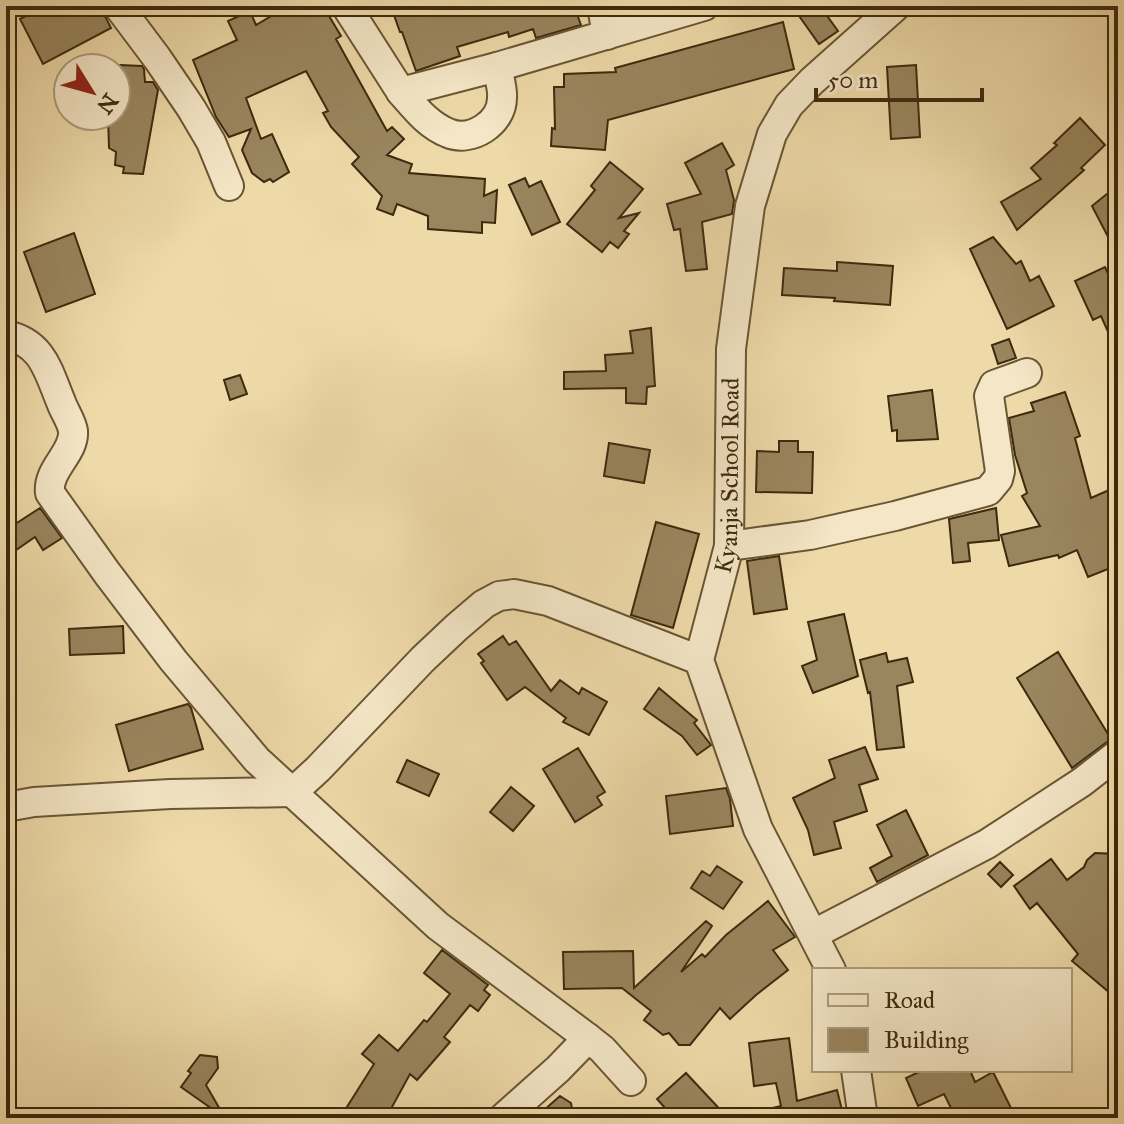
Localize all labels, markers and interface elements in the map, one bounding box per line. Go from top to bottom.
north arrow [52,52,132,132]
scale bar [816,52,982,102]
text: 50 m [828,65,878,95]
text: N [91,88,124,120]
street label: Kyanja School Road [707,377,746,577]
legend [812,968,1072,1072]
text: Road [884,985,935,1015]
text: Building [884,1025,969,1055]

